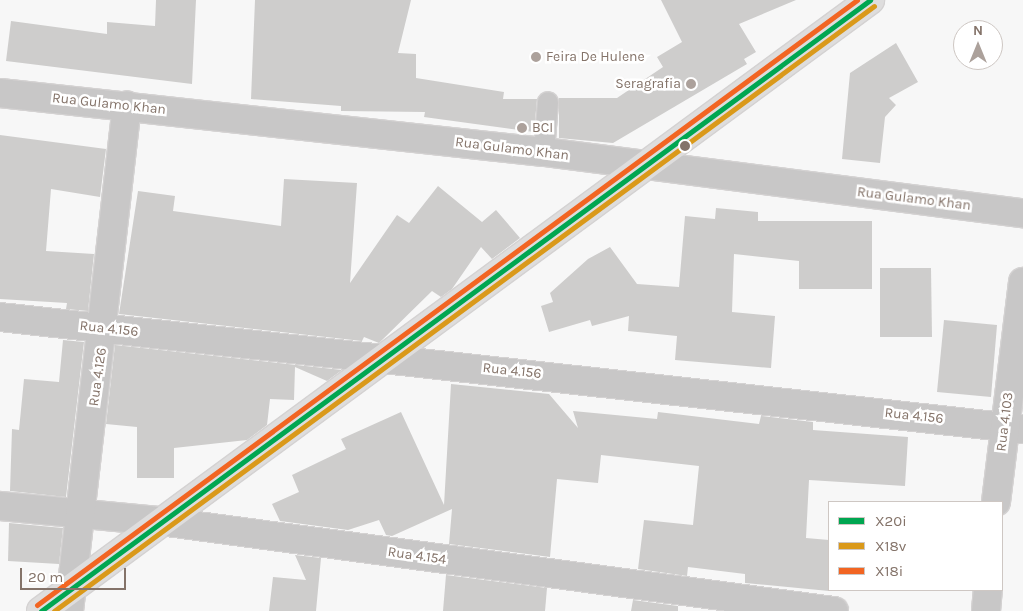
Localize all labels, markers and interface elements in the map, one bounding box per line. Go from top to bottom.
north arrow [953,20,1003,70]
text: N [973,22,983,39]
place label: Feira De Hulene [546,49,645,65]
marker: Feira De Hulene [530,51,542,63]
place label: Seragrafia [615,76,681,92]
marker: Seragrafia [685,78,697,90]
street label: Rua Gulamo Khan [51,90,167,118]
place label: BCI [532,120,553,136]
marker: BCI [516,122,528,134]
street label: Rua Gulamo Khan [454,134,570,164]
unlabelled marker [680,141,690,151]
street label: Rua Gulamo Khan [856,184,972,214]
street label: Rua 4.156 [79,318,139,340]
street label: Rua 4.126 [86,347,110,407]
street label: Rua 4.156 [482,360,542,382]
street label: Rua 4.103 [993,391,1017,453]
street label: Rua 4.156 [884,405,944,427]
legend [828,501,1003,591]
text: X20i [875,512,907,530]
text: X18v [875,537,906,555]
street label: Rua 4.154 [387,544,447,568]
scale bar [22,558,129,590]
text: X18i [875,562,903,580]
text: 20 m [28,568,63,586]

